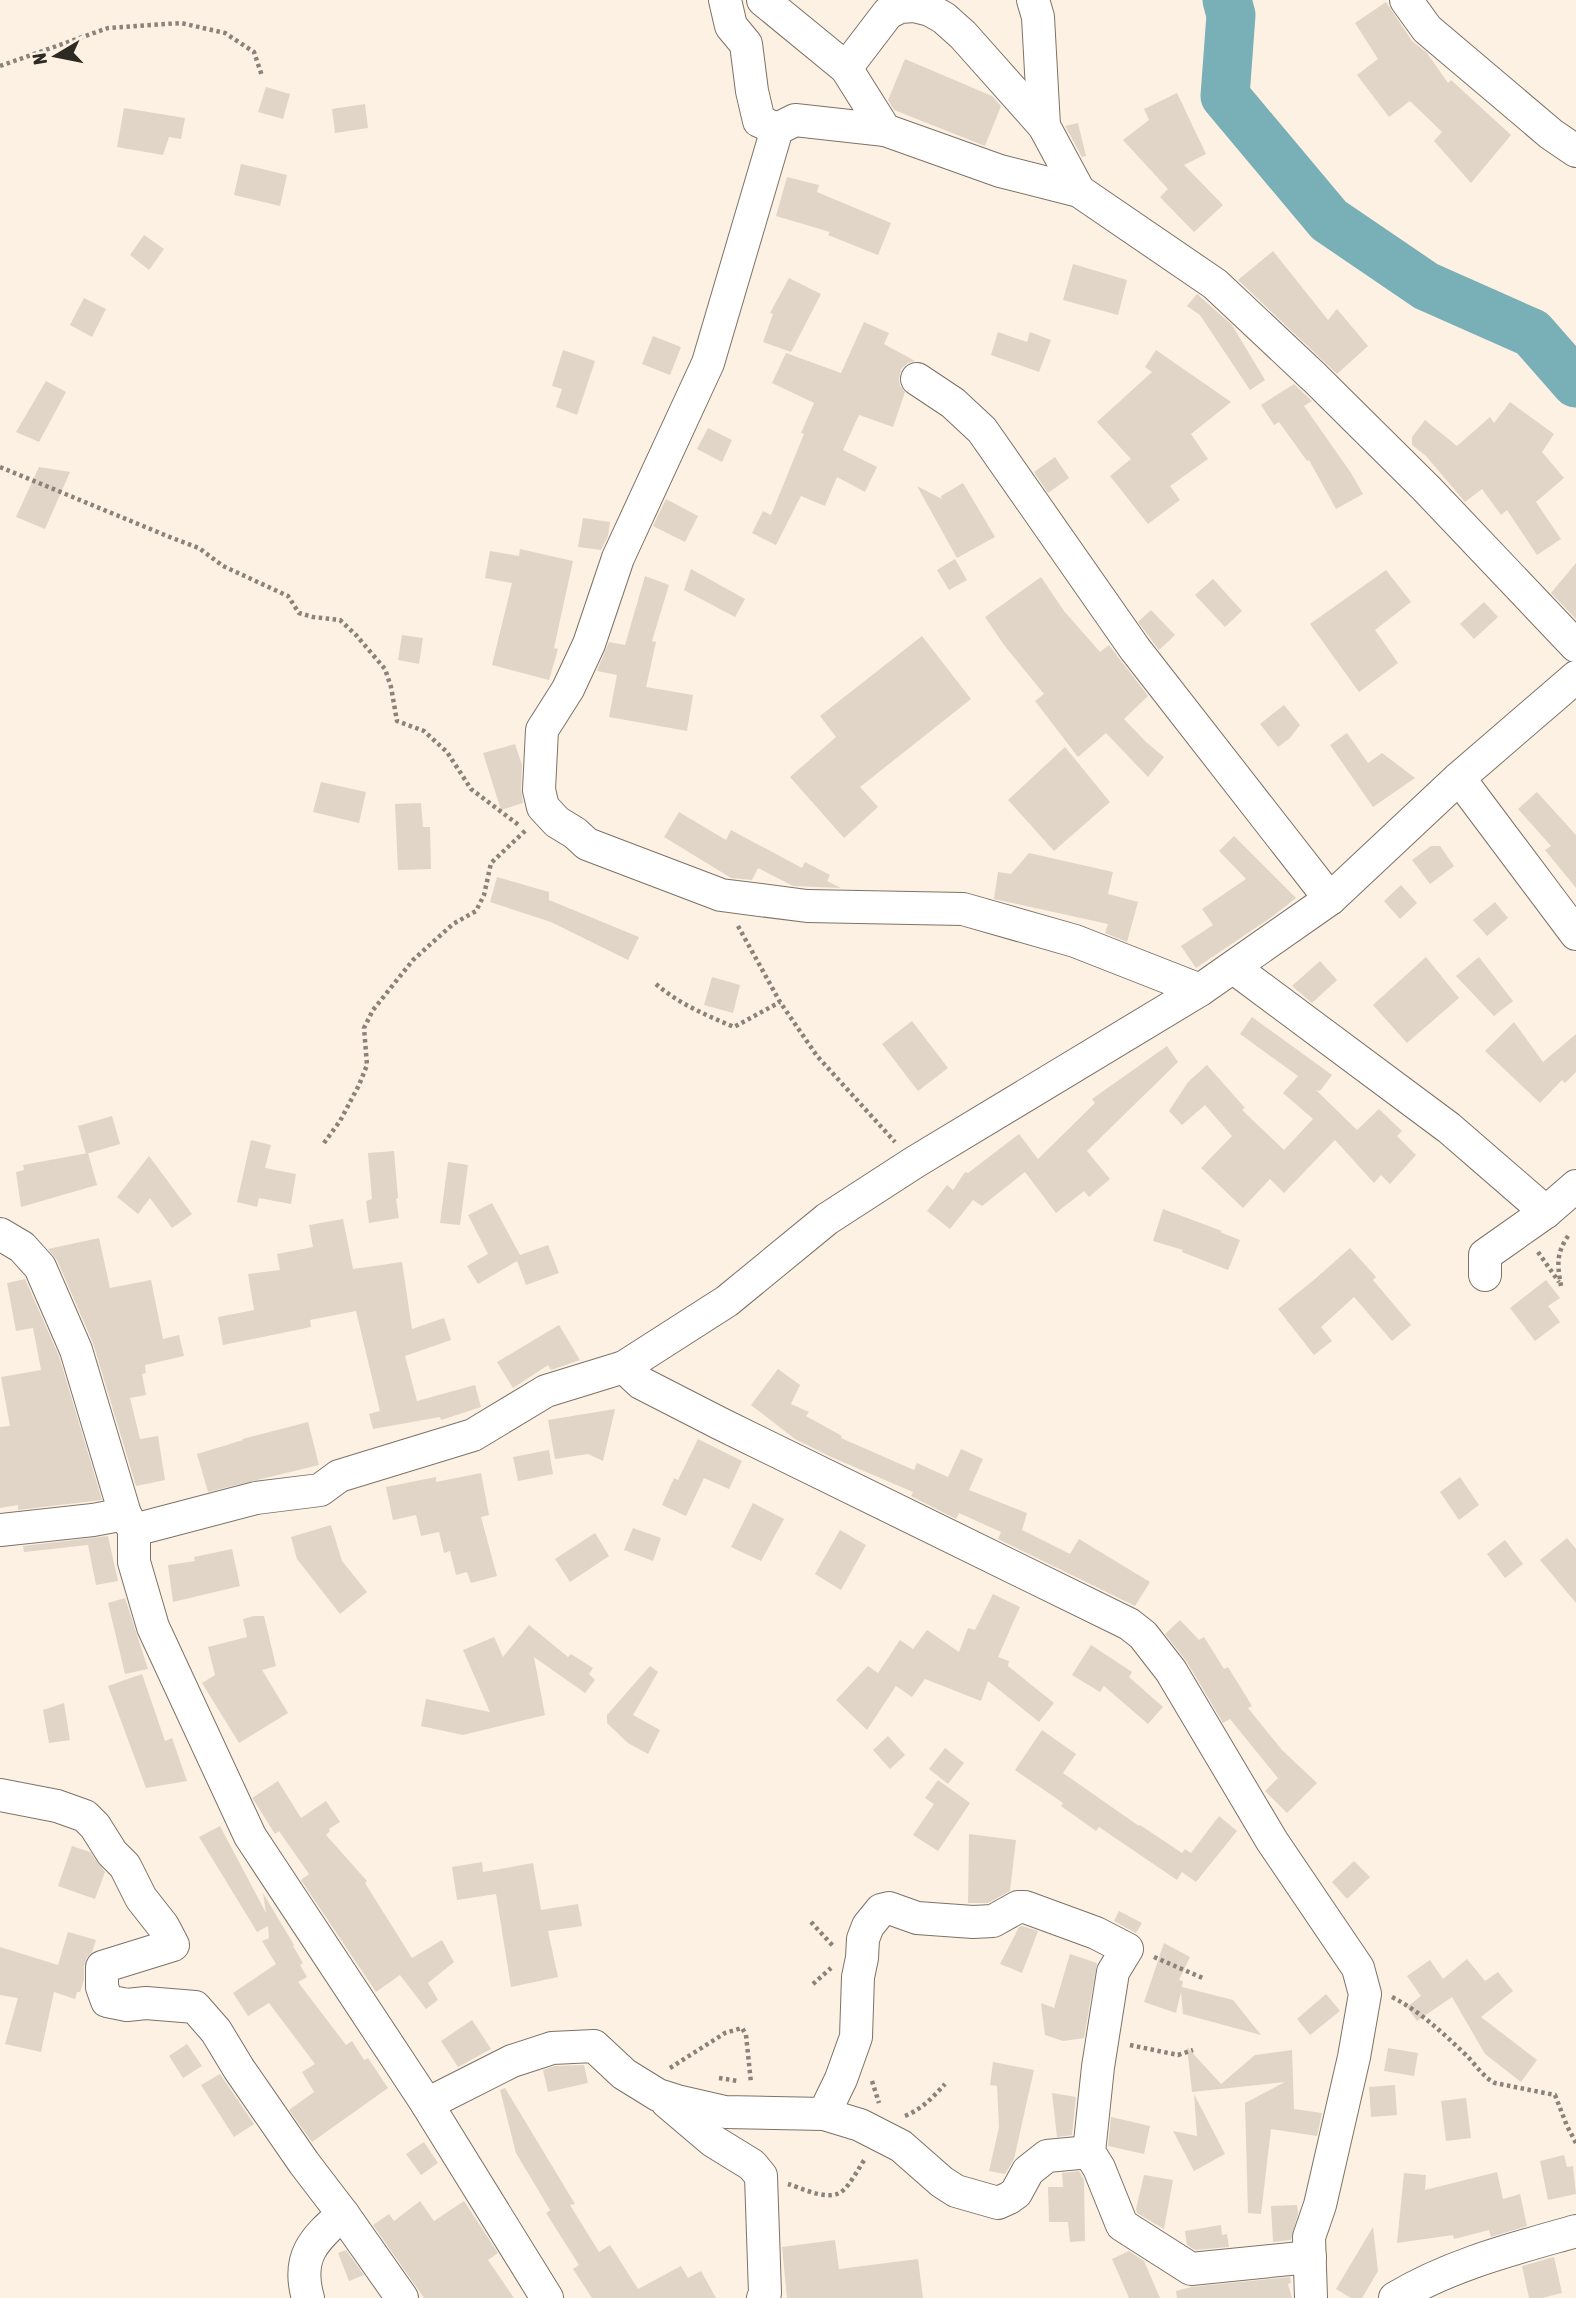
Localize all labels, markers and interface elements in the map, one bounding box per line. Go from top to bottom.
north arrow [21,21,91,91]
text: N [27,52,51,66]

